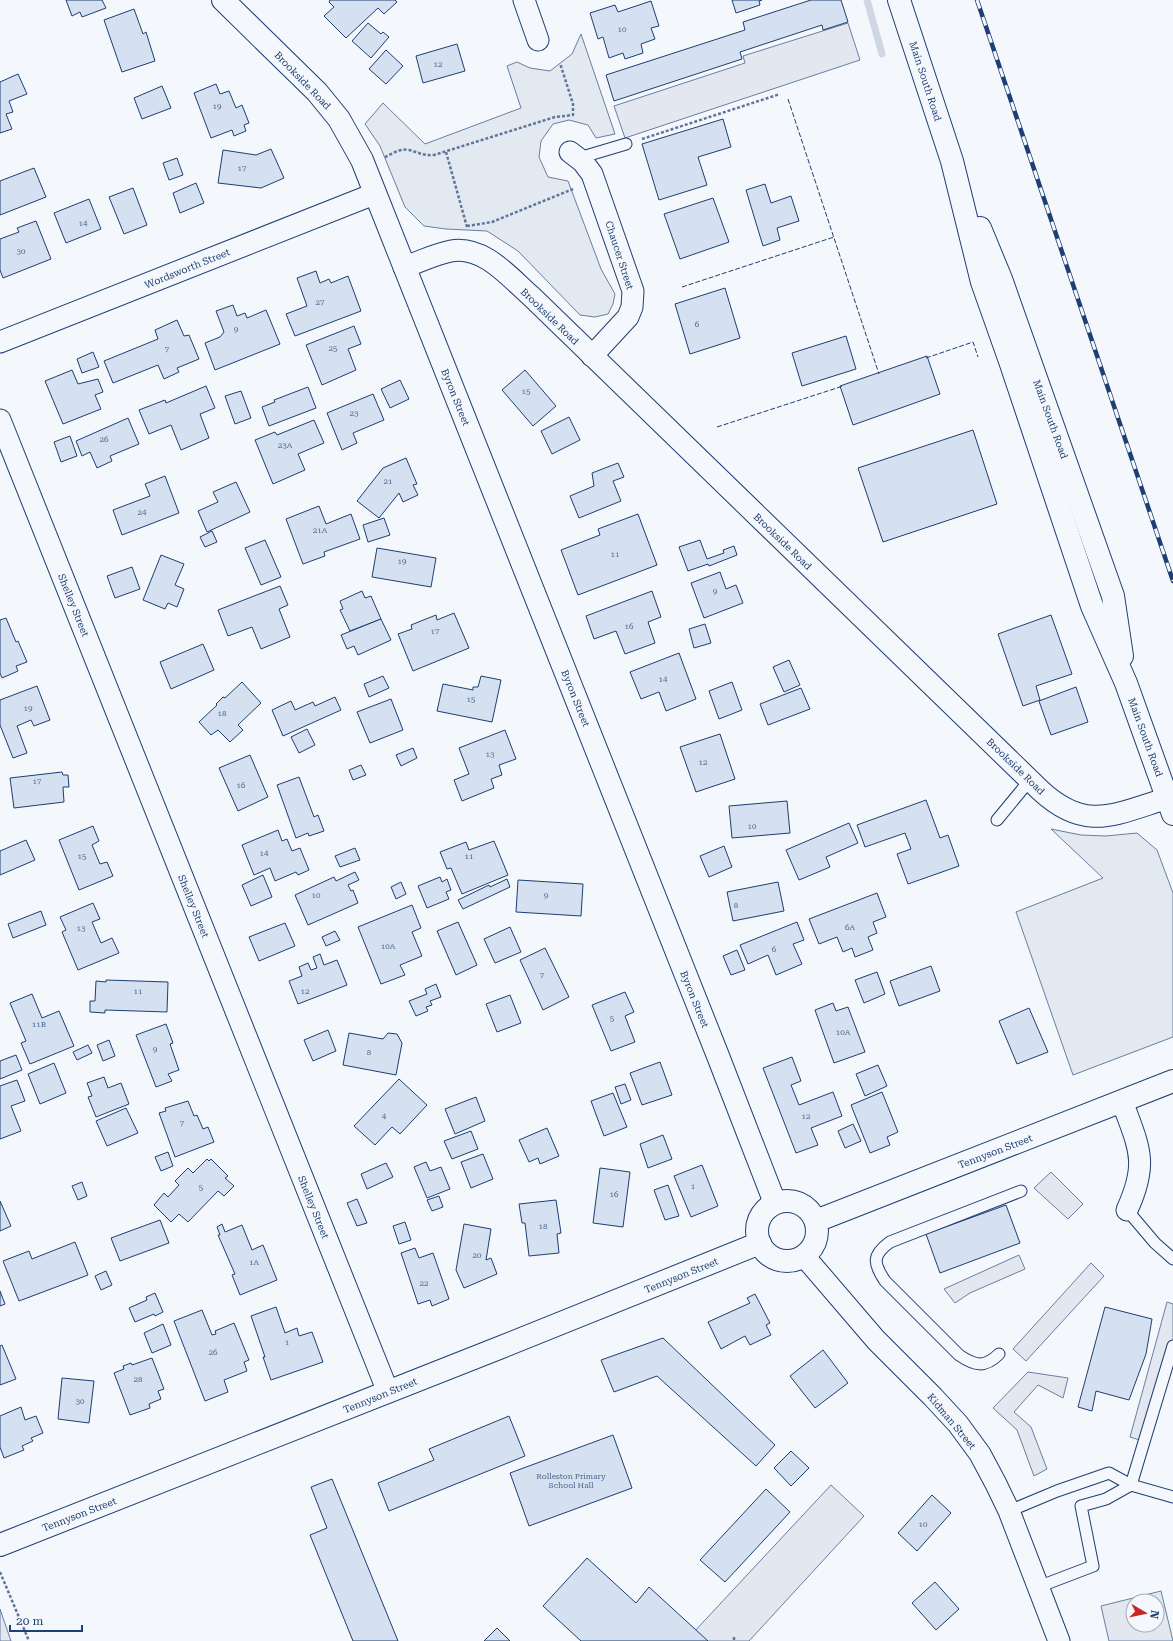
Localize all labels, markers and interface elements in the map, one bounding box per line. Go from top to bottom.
house number: 10 [618,25,627,34]
street label: Main South Road [907,40,944,123]
street label: Brookside Road [272,49,333,112]
house number: 12 [434,60,443,69]
house number: 19 [213,102,222,111]
house number: 17 [238,164,247,173]
house number: 14 [79,219,88,228]
street label: Chaucer Street [603,219,636,291]
street label: Wordsworth Street [143,246,232,291]
house number: 30 [17,247,26,256]
street label: Brookside Road [518,286,581,347]
house number: 27 [316,298,325,307]
house number: 6 [695,320,700,329]
house number: 9 [234,325,239,334]
house number: 25 [329,344,338,353]
house number: 7 [165,345,170,354]
street label: Byron Street [439,367,472,427]
street label: Main South Road [1031,378,1070,461]
house number: 15 [522,387,531,396]
house number: 23 [350,409,359,418]
house number: 26 [100,435,109,444]
house number: 23A [278,441,293,450]
house number: 21 [384,477,393,486]
house number: 24 [138,508,147,517]
street label: Brookside Road [751,511,814,572]
house number: 21A [313,526,328,535]
house number: 11 [611,550,620,559]
house number: 19 [398,557,407,566]
street label: Shelley Street [56,572,91,638]
house number: 9 [713,587,718,596]
house number: 16 [625,622,634,631]
house number: 17 [431,627,440,636]
street label: Byron Street [559,668,592,728]
house number: 14 [659,675,668,684]
house number: 15 [467,695,476,704]
street label: Main South Road [1126,696,1165,779]
house number: 19 [24,704,33,713]
house number: 18 [218,709,227,718]
street label: Brookside Road [984,736,1047,797]
house number: 13 [486,750,495,759]
house number: 12 [699,758,708,767]
house number: 17 [33,777,42,786]
house number: 16 [237,781,246,790]
house number: 10 [748,822,757,831]
house number: 14 [260,849,269,858]
house number: 15 [78,852,87,861]
house number: 11 [465,852,474,861]
street label: Shelley Street [176,873,211,939]
house number: 10 [312,891,321,900]
house number: 9 [544,891,549,900]
house number: 8 [734,901,739,910]
house number: 6A [845,923,855,932]
house number: 13 [77,924,86,933]
house number: 10A [381,942,396,951]
house number: 6 [772,945,777,954]
street label: Byron Street [678,969,711,1029]
house number: 7 [540,971,545,980]
house number: 11 [134,987,143,996]
house number: 12 [301,987,310,996]
house number: 5 [610,1014,615,1023]
house number: 11B [32,1020,46,1029]
house number: 10A [836,1028,851,1037]
house number: 9 [153,1045,158,1054]
house number: 8 [367,1048,372,1057]
house number: 4 [382,1112,387,1121]
house number: 12 [802,1112,811,1121]
house number: 7 [180,1119,185,1128]
street label: Tennyson Street [956,1132,1034,1171]
street label: Shelley Street [296,1174,331,1240]
house number: 1 [691,1182,696,1191]
house number: 5 [199,1183,204,1192]
house number: 16 [610,1190,619,1199]
house number: 18 [539,1222,548,1231]
house number: 20 [473,1251,482,1260]
street label: Tennyson Street [643,1256,720,1295]
house number: 1A [249,1258,259,1267]
house number: 22 [420,1279,429,1288]
house number: 1 [285,1338,290,1347]
house number: 26 [209,1348,218,1357]
house number: 28 [134,1375,143,1384]
street label: Tennyson Street [342,1376,419,1415]
street label: Kidman Street [925,1391,978,1452]
house number: 30 [76,1397,85,1406]
house number: Rolleston Primary School Hall [536,1472,606,1490]
street label: Tennyson Street [40,1495,118,1534]
house number: 10 [919,1520,928,1529]
north arrow [1125,1593,1165,1633]
scale bar [10,1607,82,1633]
text: N [1147,1609,1161,1620]
text: 20 m [16,1614,43,1628]

